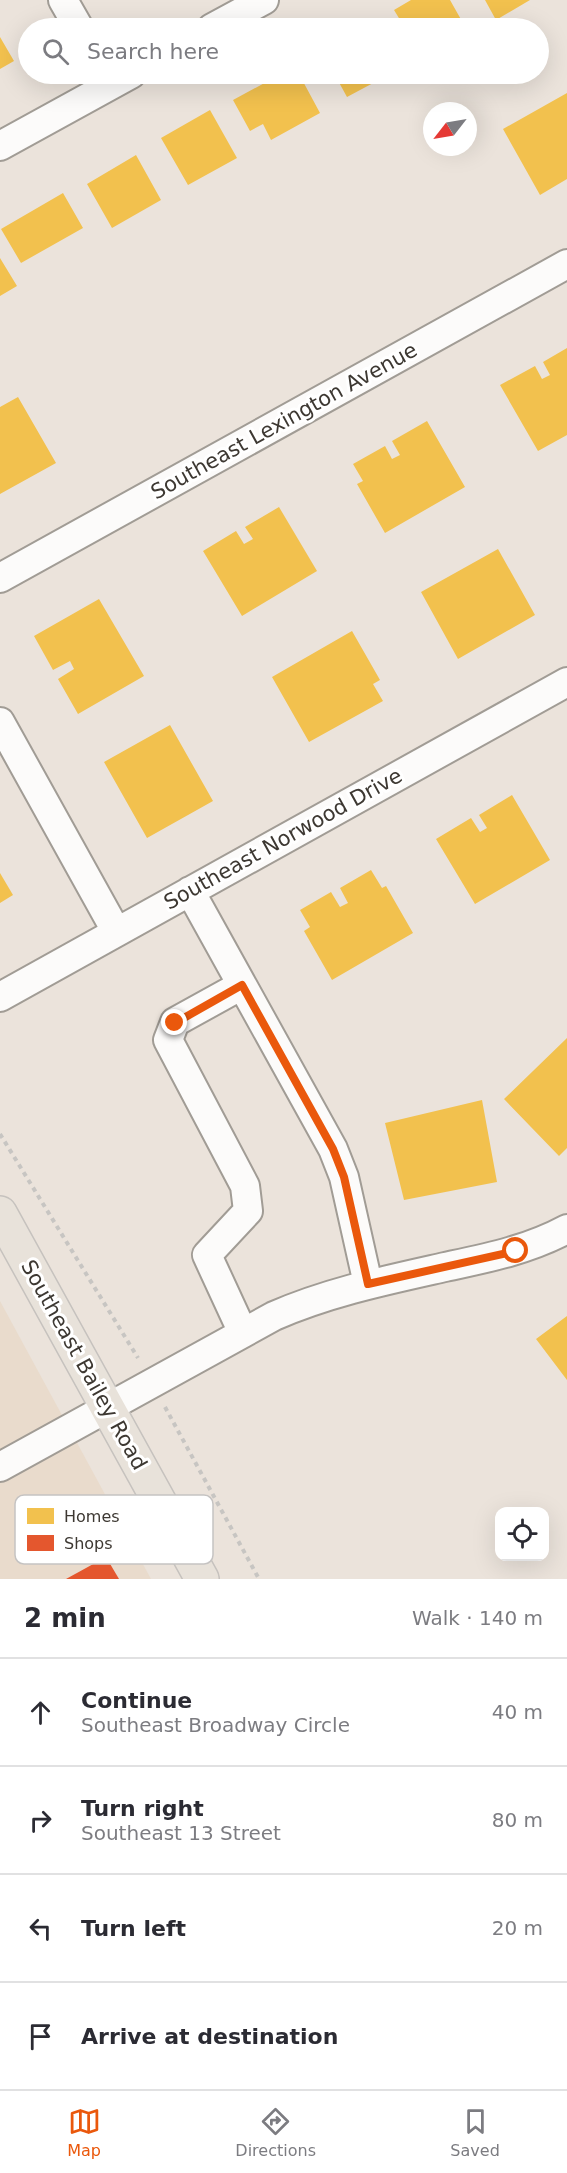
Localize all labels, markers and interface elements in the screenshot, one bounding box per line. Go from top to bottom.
search box [18,18,549,84]
icon: search [39,35,72,68]
text: Search here [87,39,219,64]
north arrow [423,102,477,156]
street label: Southeast Lexington Avenue [147,338,421,504]
street label: Southeast Norwood Drive [160,763,406,915]
route end [161,1009,187,1035]
route start [502,1237,528,1263]
street label: Southeast Bailey Road [16,1256,152,1474]
legend [15,1495,213,1564]
text: Homes [64,1507,120,1526]
map controls [495,1507,549,1561]
button: locate [495,1507,549,1561]
text: Shops [64,1534,113,1553]
text: 2 min [24,1603,106,1633]
text: Walk · 140 m [412,1606,543,1630]
text: Continue [81,1688,192,1713]
icon: ahead [24,1696,57,1729]
text: 40 m [492,1700,543,1724]
text: Southeast Broadway Circle [81,1713,350,1737]
text: Turn right [81,1796,204,1821]
icon: right [24,1804,57,1837]
text: 80 m [492,1808,543,1832]
text: Southeast 13 Street [81,1821,281,1845]
icon: left [24,1912,57,1945]
text: Turn left [81,1916,186,1941]
text: 20 m [492,1916,543,1940]
icon: arrive [24,2020,57,2053]
text: Arrive at destination [81,2024,338,2049]
tab: Map [67,2105,101,2160]
tab: Directions [235,2105,316,2160]
tab: Saved [450,2105,500,2160]

